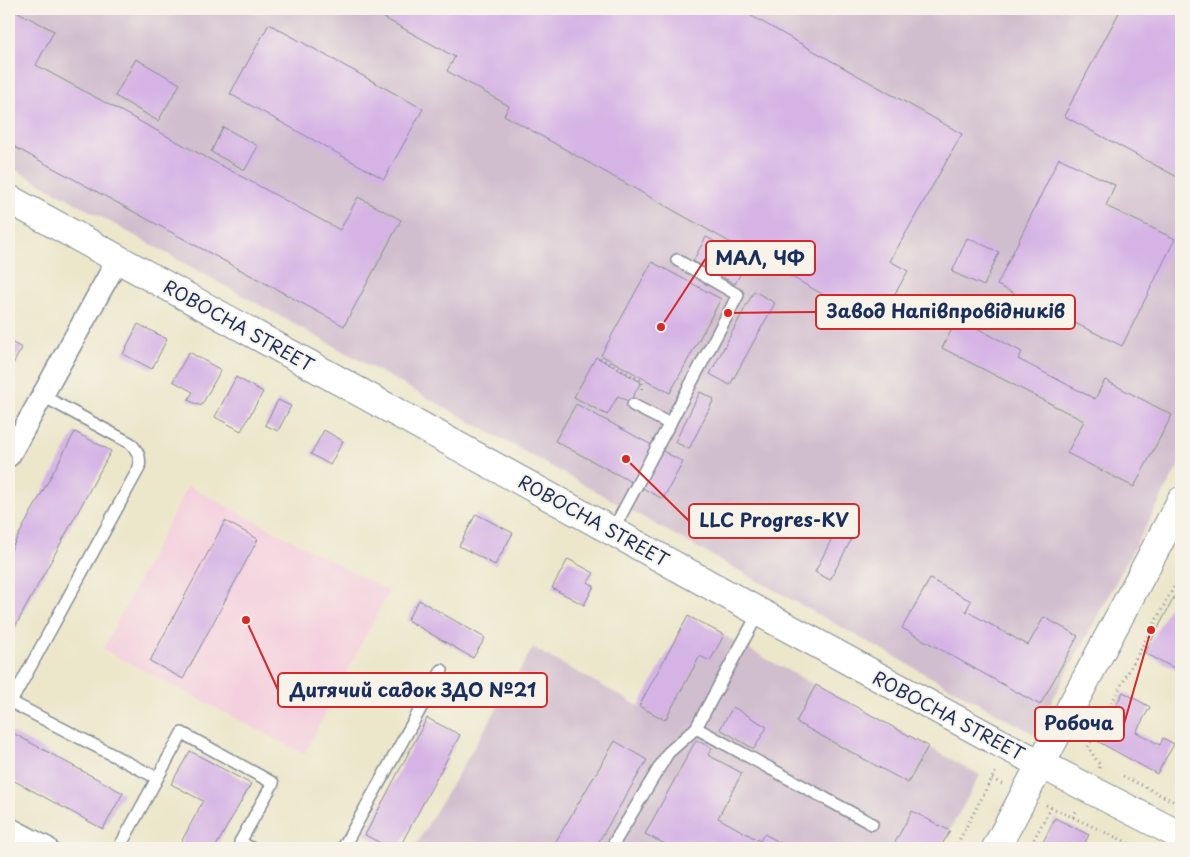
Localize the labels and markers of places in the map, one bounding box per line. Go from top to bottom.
callout: МАЛ, ЧФ [706,241,815,275]
callout: Завод Напівпровідників [816,295,1075,329]
callout: LLC Progres-KV [689,504,859,538]
callout: Дитячий садок ЗДО №21 [278,673,547,707]
callout: Робоча [1035,707,1124,741]

